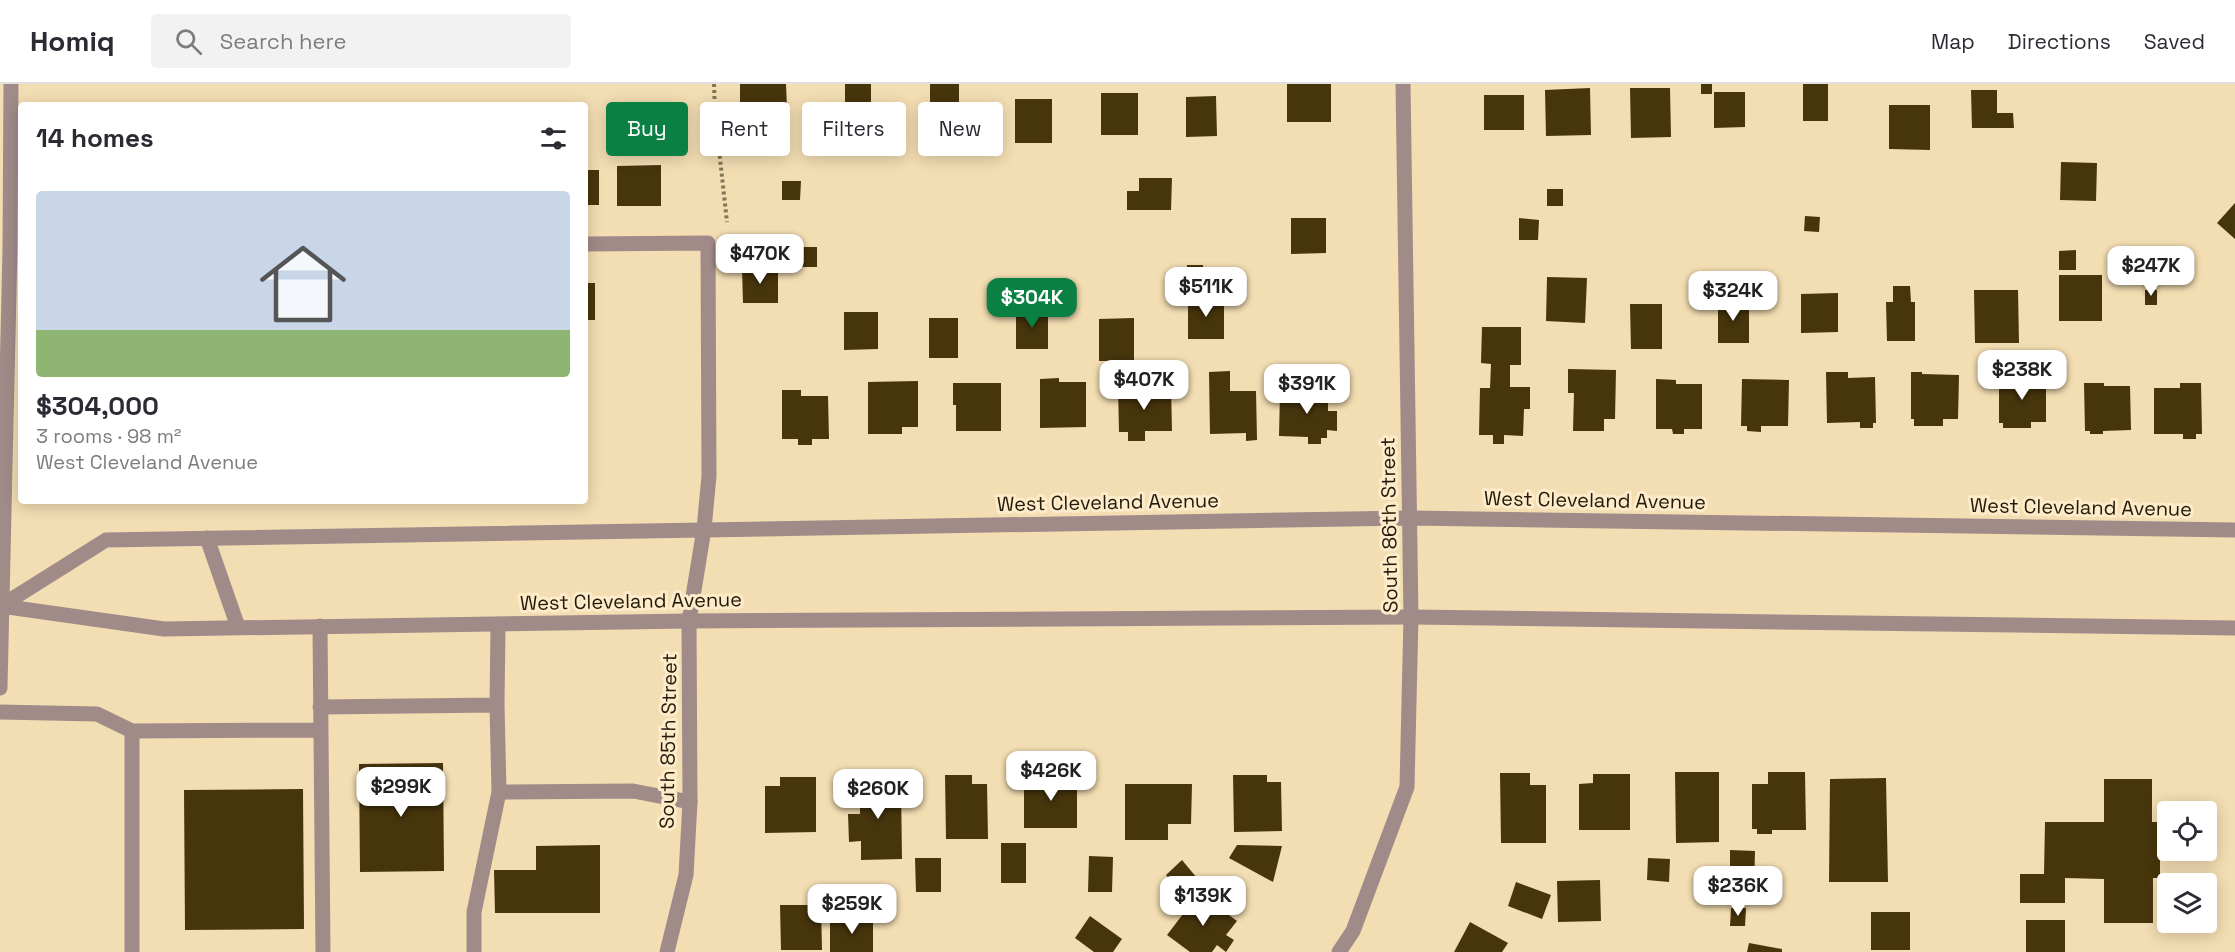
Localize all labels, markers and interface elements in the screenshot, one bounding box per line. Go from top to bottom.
search box [151,14,571,68]
text: Homiq [30,23,115,59]
icon: search [172,25,205,58]
text: Search here [220,27,347,55]
text: Map [1931,28,1975,55]
text: Directions [2008,28,2111,55]
text: Saved [2144,28,2205,55]
chip: Buy [606,102,688,156]
chip: Rent [700,102,790,156]
chip: Filters [802,102,906,156]
chip: New [918,102,1003,156]
text: 14 homes [36,121,154,155]
icon: filters [537,122,570,155]
icon: home [249,230,357,338]
pin: $470K [718,234,802,285]
text: $470K [730,240,790,266]
pin: $247K [2109,246,2193,297]
text: $247K [2121,252,2181,278]
pin: $511K [1164,267,1248,318]
pin: $324K [1691,271,1775,322]
text: $511K [1179,273,1233,299]
text: $324K [1702,277,1764,303]
pin: $304K [990,278,1074,329]
text: $304K [1001,284,1063,310]
pin: $238K [1980,350,2064,401]
text: $238K [1992,356,2052,382]
pin: $407K [1102,360,1186,411]
pin: $391K [1265,364,1349,415]
text: $407K [1114,366,1175,392]
text: $391K [1278,370,1336,396]
text: $304,000 [36,389,159,423]
text: 3 rooms · 98 m² [36,423,181,449]
street label: South 86th Street [1374,437,1404,613]
text: West Cleveland Avenue [36,449,258,475]
street label: West Cleveland Avenue [1484,485,1706,515]
street label: West Cleveland Avenue [997,487,1219,517]
street label: West Cleveland Avenue [1970,492,2192,522]
street label: West Cleveland Avenue [520,586,742,616]
street label: South 85th Street [653,653,683,829]
pin: $426K [1009,751,1093,802]
text: $426K [1020,757,1082,783]
pin: $299K [359,767,443,818]
pin: $260K [836,769,920,820]
text: $299K [370,773,432,799]
text: $260K [847,775,909,801]
map controls [2157,801,2217,933]
button: locate [2157,801,2217,861]
pin: $236K [1696,866,1780,917]
text: $236K [1707,872,1769,898]
button: layers [2157,873,2217,933]
pin: $139K [1161,876,1245,927]
text: $139K [1174,882,1232,908]
pin: $259K [810,884,894,935]
text: $259K [822,890,882,916]

